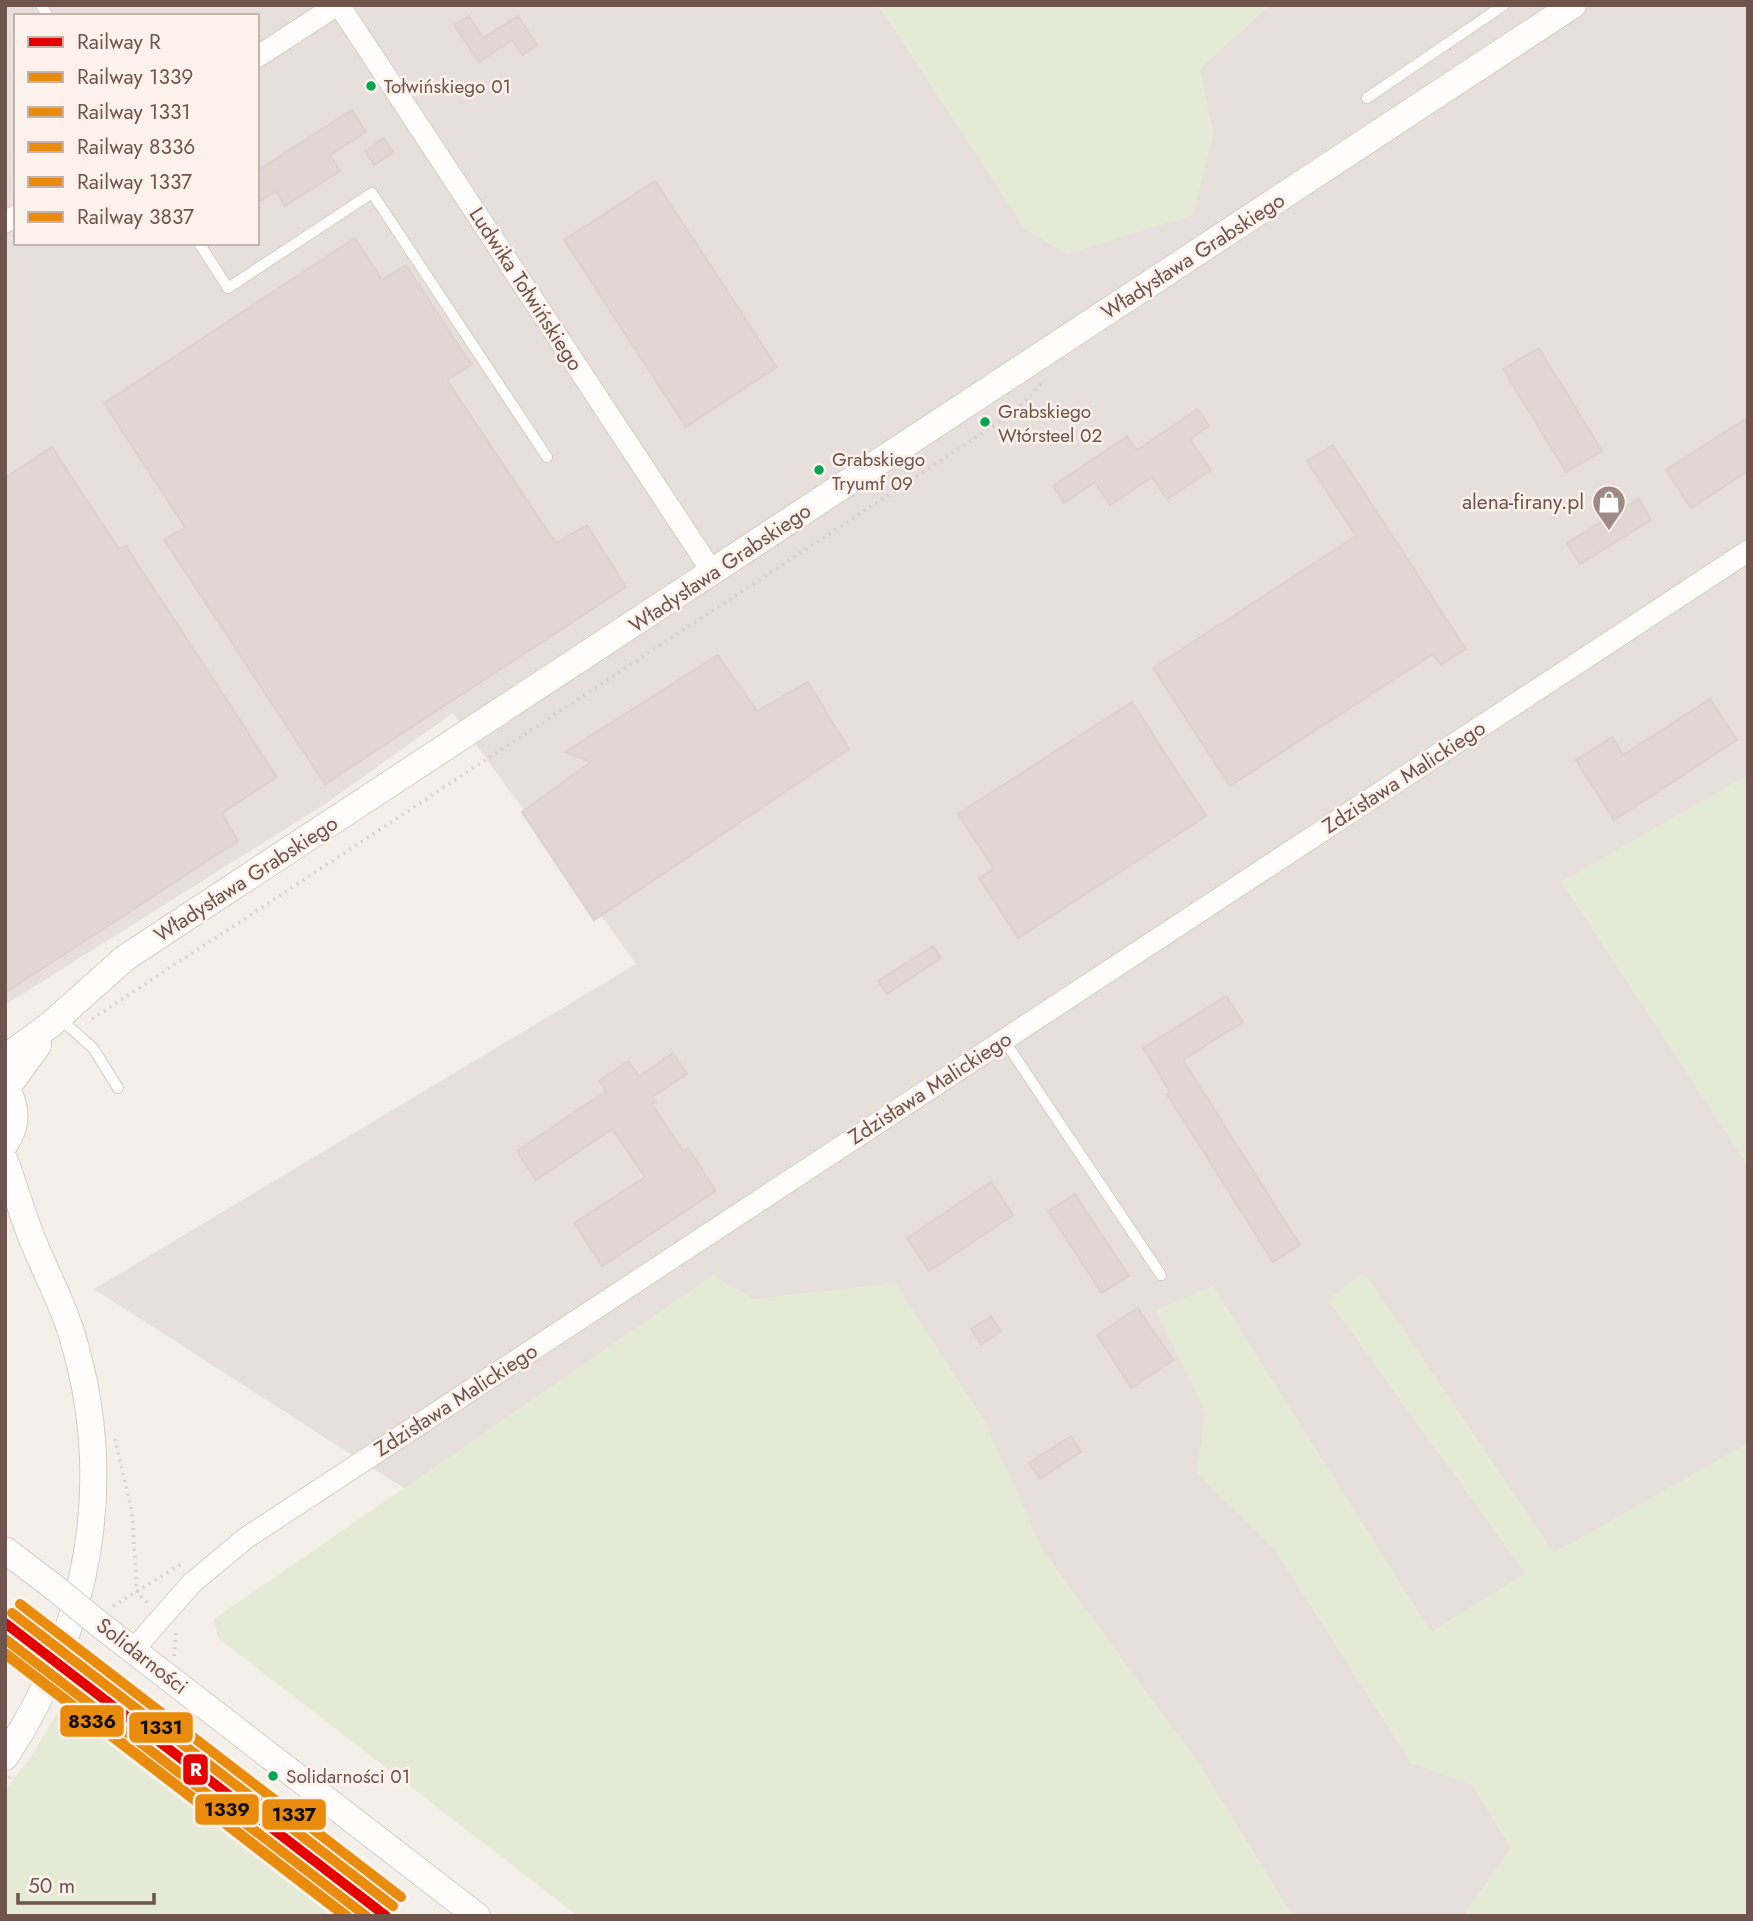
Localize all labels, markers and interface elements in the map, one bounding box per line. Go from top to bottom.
legend [14,14,259,245]
text: Railway R [77,27,161,57]
text: Railway 1339 [77,62,193,92]
place label: Tołwińskiego 01 [384,73,511,100]
marker: Tołwińskiego 01 [364,79,378,93]
text: Railway 1331 [77,97,191,127]
text: Railway 8336 [77,132,195,162]
text: Railway 1337 [77,167,192,197]
street label: Władysława Grabskiego [1095,185,1291,327]
street label: Ludwika Tołwińskiego [462,201,590,377]
text: Railway 3837 [77,202,194,232]
place label: Grabskiego Wtórsteel 02 [998,398,1102,449]
marker: Grabskiego Wtórsteel 02 [978,415,992,429]
place label: Grabskiego Tryumf 09 [832,446,925,497]
marker: Grabskiego Tryumf 09 [812,463,826,477]
shop icon: alena-firany.pl [1590,483,1628,532]
place label: alena-firany.pl [1462,487,1584,517]
street label: Władysława Grabskiego [623,496,817,640]
street label: Zdzisława Malickiego [1317,713,1491,841]
street label: Władysława Grabskiego [148,808,344,950]
street label: Zdzisława Malickiego [843,1024,1017,1152]
street label: Zdzisława Malickiego [369,1336,543,1464]
street label: Solidarności [90,1611,194,1701]
line badge: 8336 [59,1704,125,1738]
text: 8336 [68,1708,116,1735]
line badge: 1331 [128,1711,194,1744]
text: 1331 [140,1714,182,1741]
line badge: R [182,1753,209,1786]
text: R [190,1756,203,1783]
place label: Solidarności 01 [286,1763,410,1790]
marker: Solidarności 01 [266,1769,280,1783]
line badge: 1339 [194,1793,260,1826]
text: 1339 [204,1796,250,1823]
line badge: 1337 [261,1798,327,1831]
text: 1337 [272,1801,317,1828]
scale bar [18,1862,154,1906]
text: 50 m [28,1871,75,1901]

